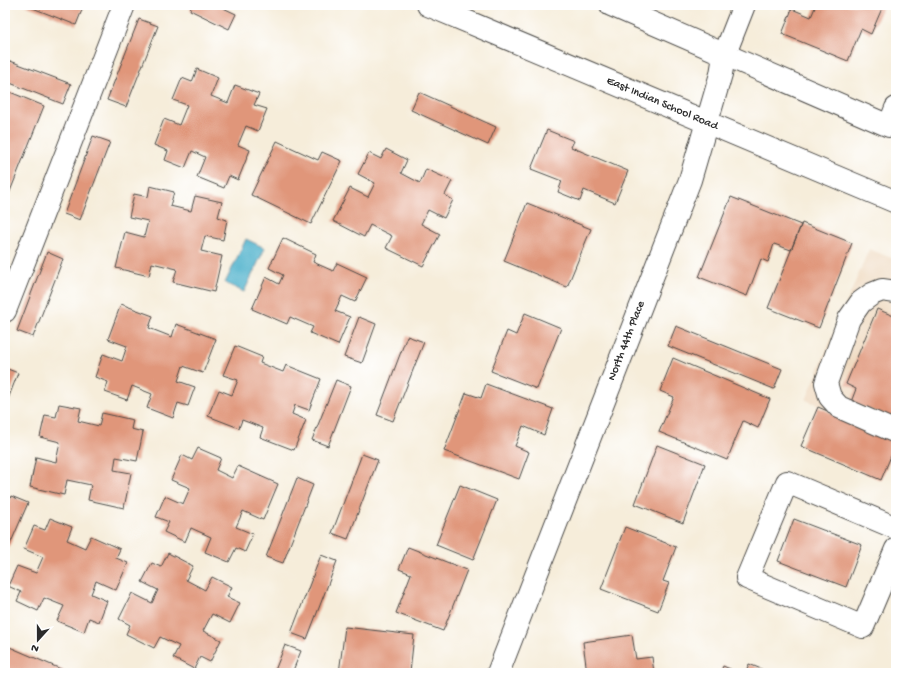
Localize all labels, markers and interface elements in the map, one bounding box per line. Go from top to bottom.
street label: East Indian School Road [604,74,721,134]
street label: North 44th Place [605,298,649,383]
north arrow [18,620,58,660]
text: N [30,641,41,654]

